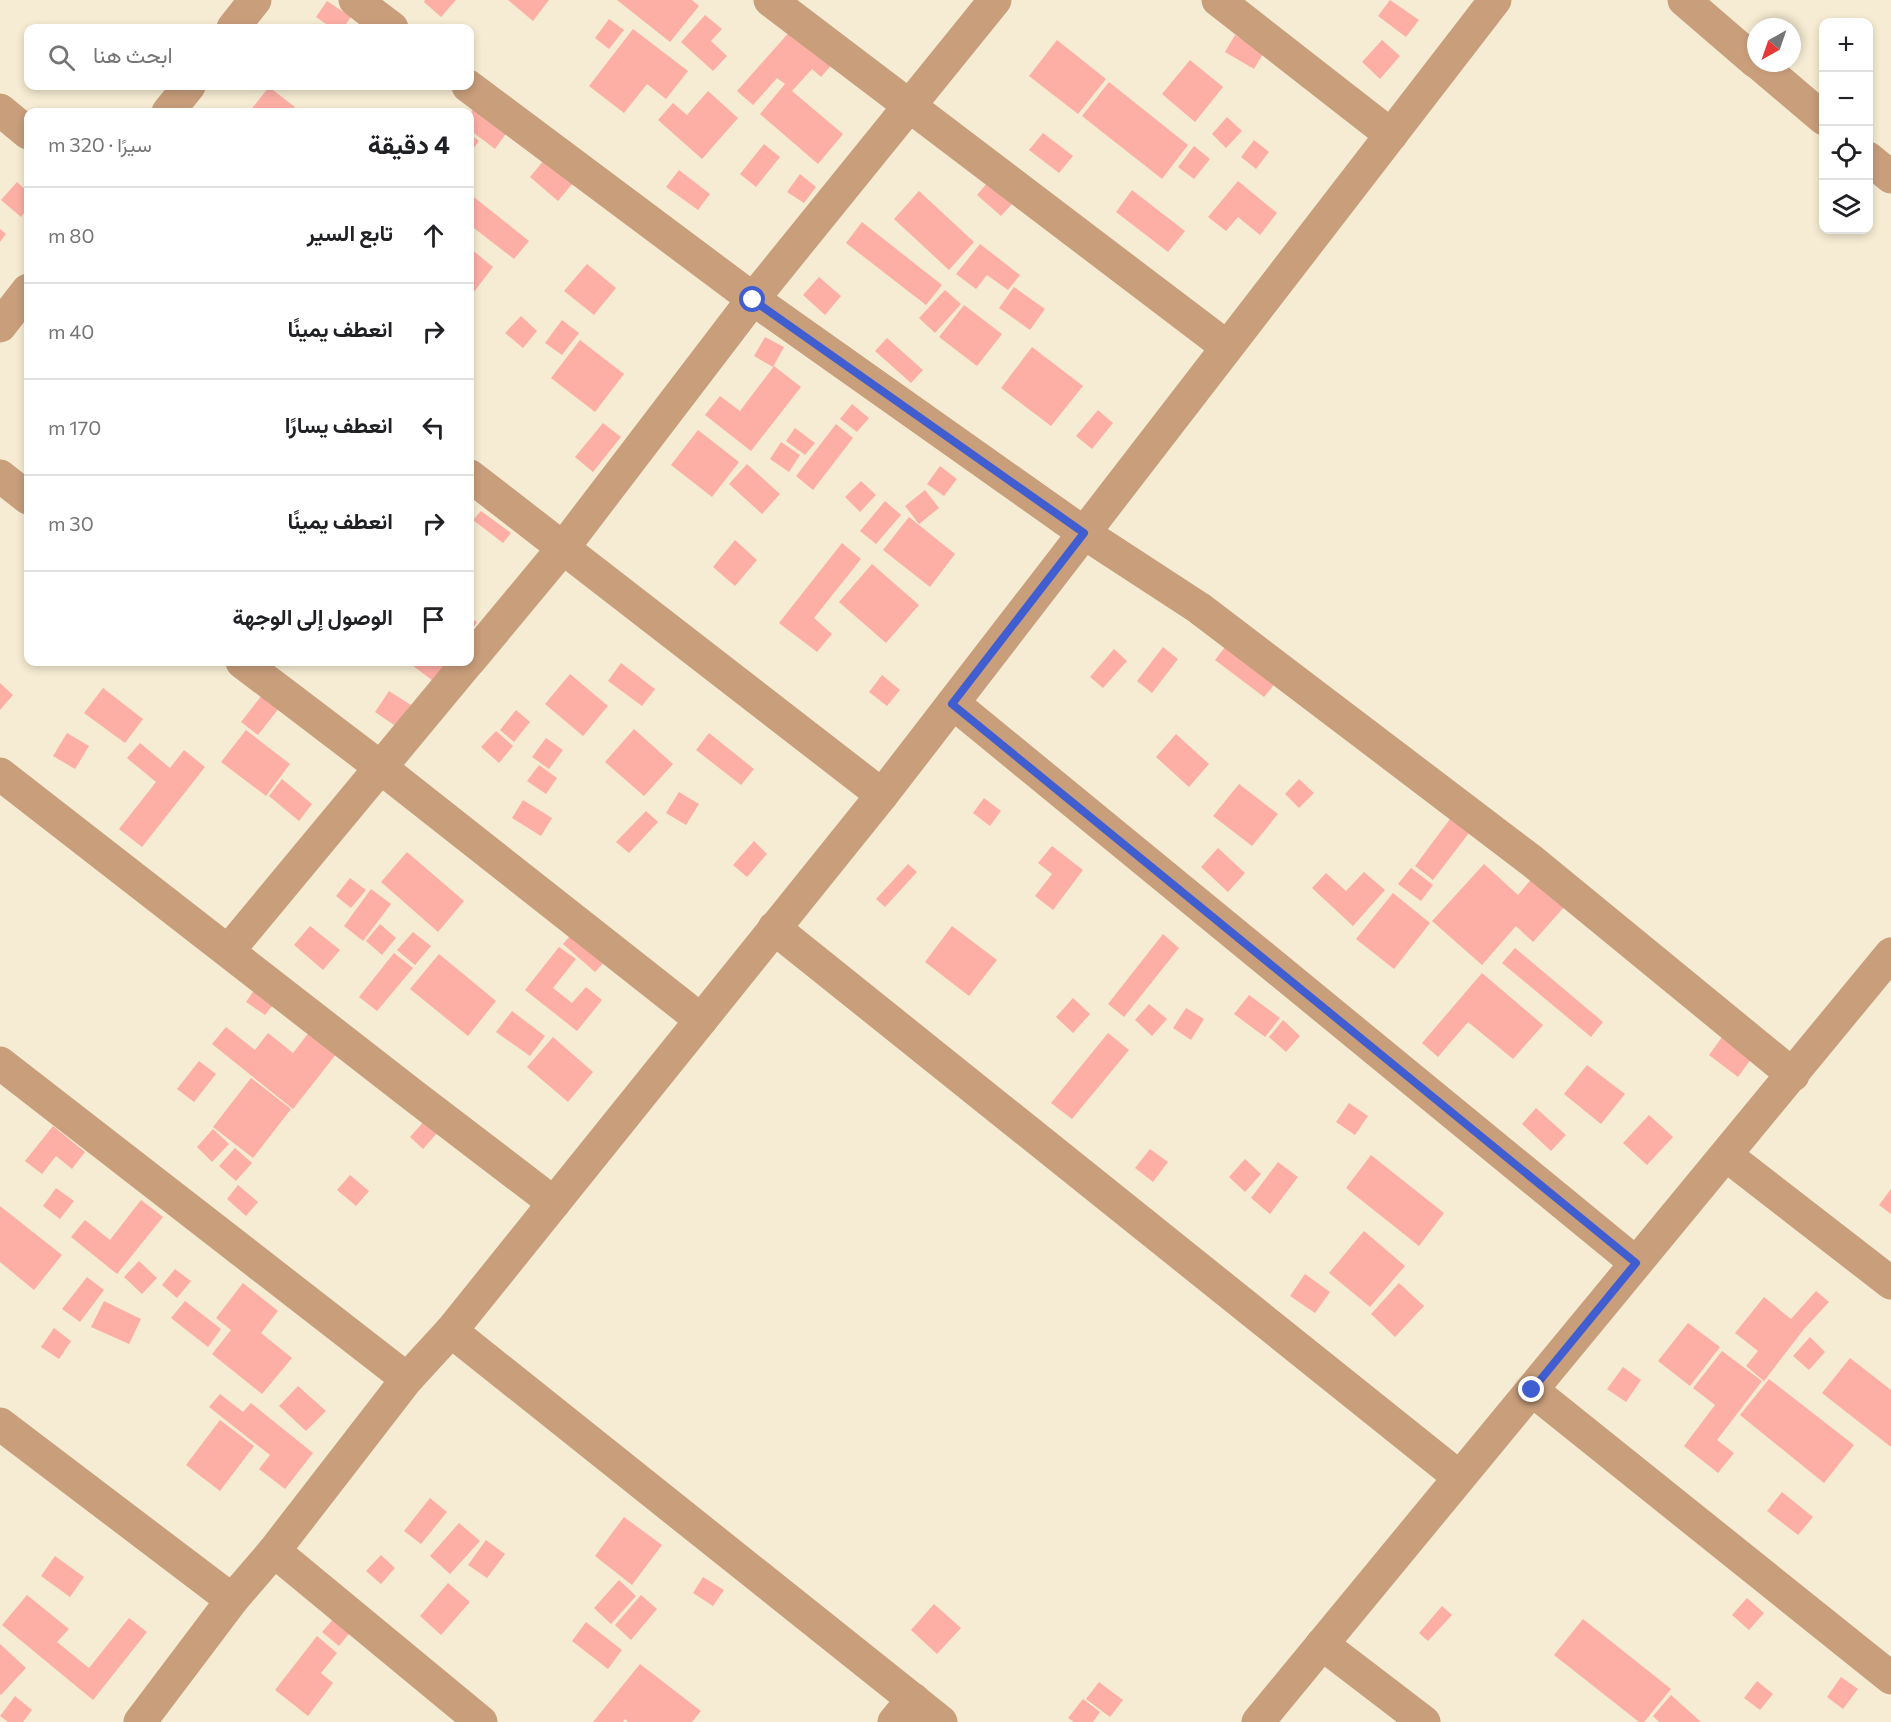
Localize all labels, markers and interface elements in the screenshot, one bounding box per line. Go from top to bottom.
north arrow [1747,18,1801,72]
map controls [1819,18,1873,234]
button: + [1819,18,1873,72]
search box [24,24,474,90]
icon: search [45,41,78,74]
text: ابحث هنا [93,41,173,68]
button: − [1819,72,1873,126]
button: locate [1819,126,1873,180]
text: 4 دقيقة [368,128,450,159]
text: سيرًا · 320 m [48,132,152,156]
button: layers [1819,180,1873,234]
text: تابع السير [307,219,393,246]
icon: ahead [417,219,450,252]
text: 80 m [48,223,95,247]
route start [739,286,765,312]
text: انعطف يمينًا [287,315,393,342]
icon: right [417,315,450,348]
text: 40 m [48,319,94,343]
text: انعطف يسارًا [285,411,393,438]
icon: left [417,411,450,444]
text: 170 m [48,415,101,439]
text: انعطف يمينًا [287,507,393,534]
icon: right [417,507,450,540]
text: 30 m [48,511,94,535]
text: الوصول إلى الوجهة [233,603,393,630]
icon: arrive [417,603,450,636]
route end [1518,1376,1544,1402]

